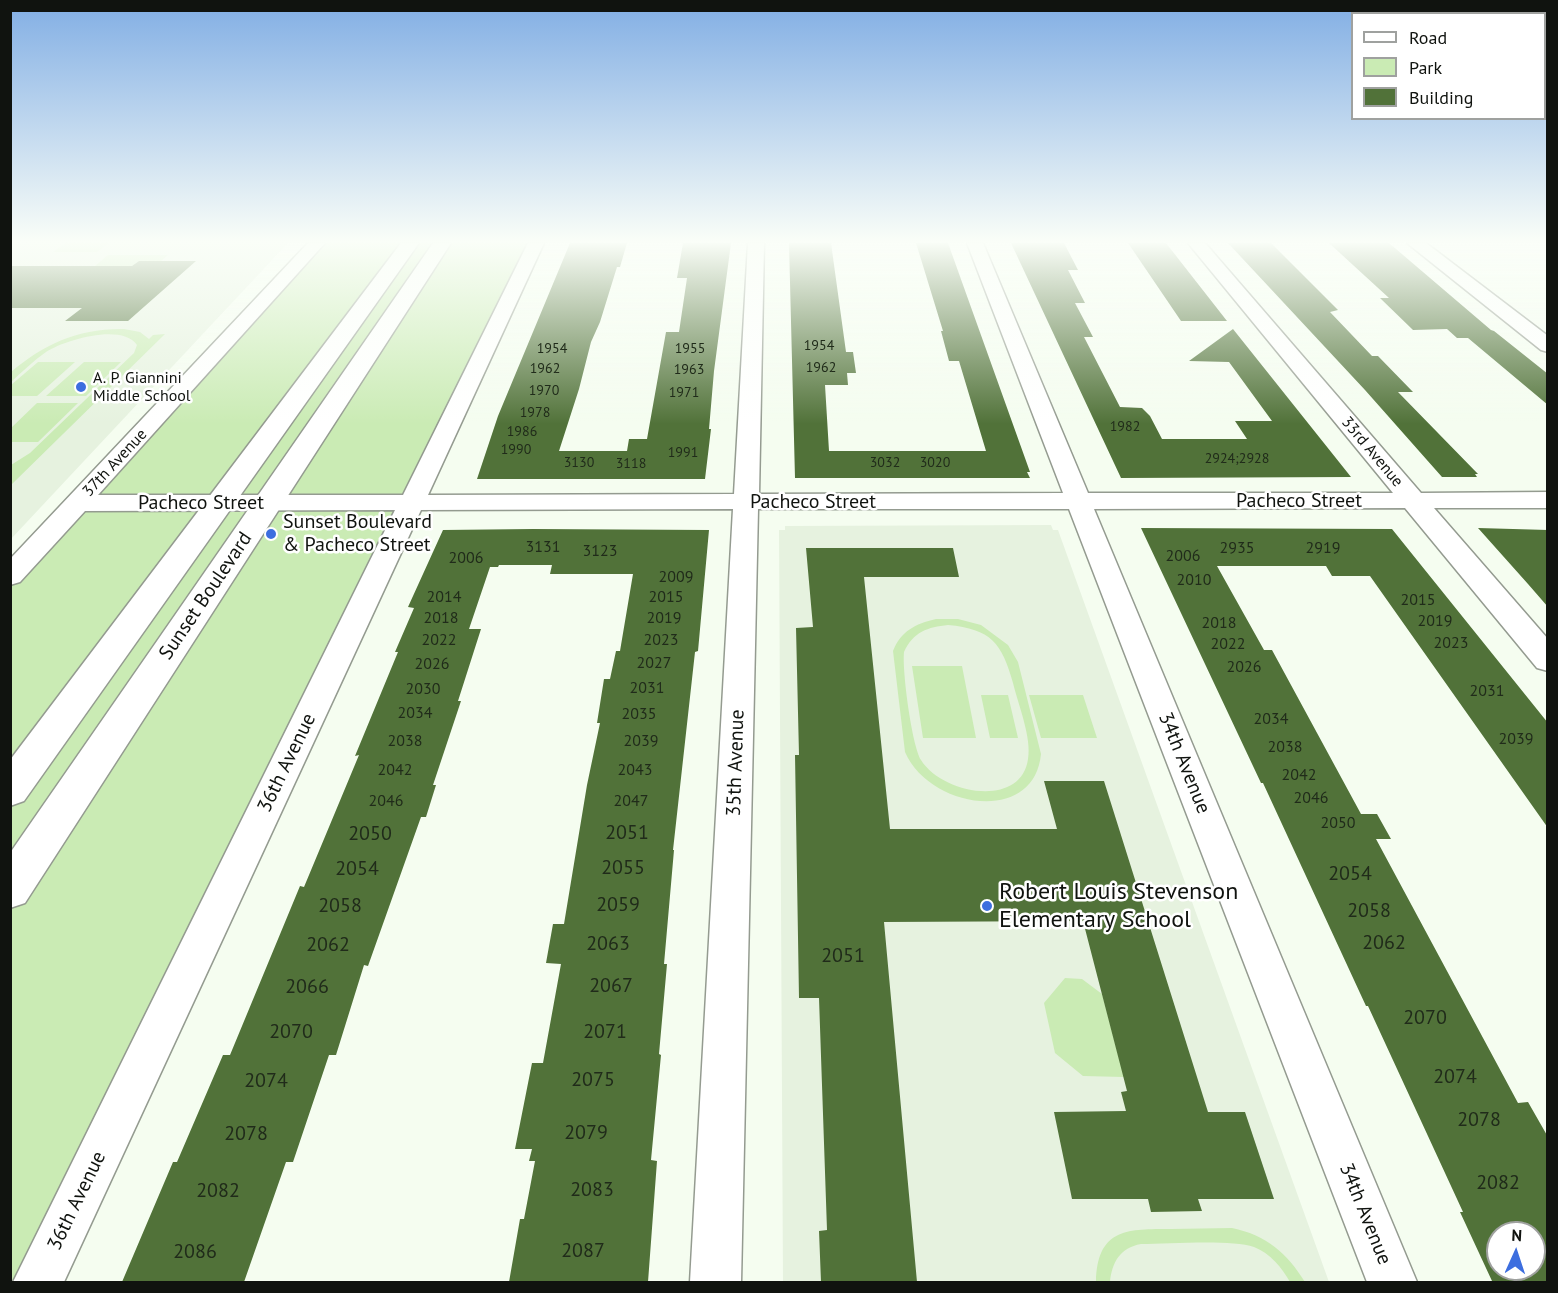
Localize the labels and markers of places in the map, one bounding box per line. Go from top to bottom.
place label: A. P. Giannini Middle School [93,368,191,406]
marker: A. P. Giannini Middle School [74,380,88,394]
place label: Sunset Boulevard & Pacheco Street [283,510,432,557]
marker: Sunset Boulevard & Pacheco Street [264,527,278,541]
place label: Robert Louis Stevenson Elementary School [999,878,1238,934]
marker: Robert Louis Stevenson Elementary School [980,899,994,913]

